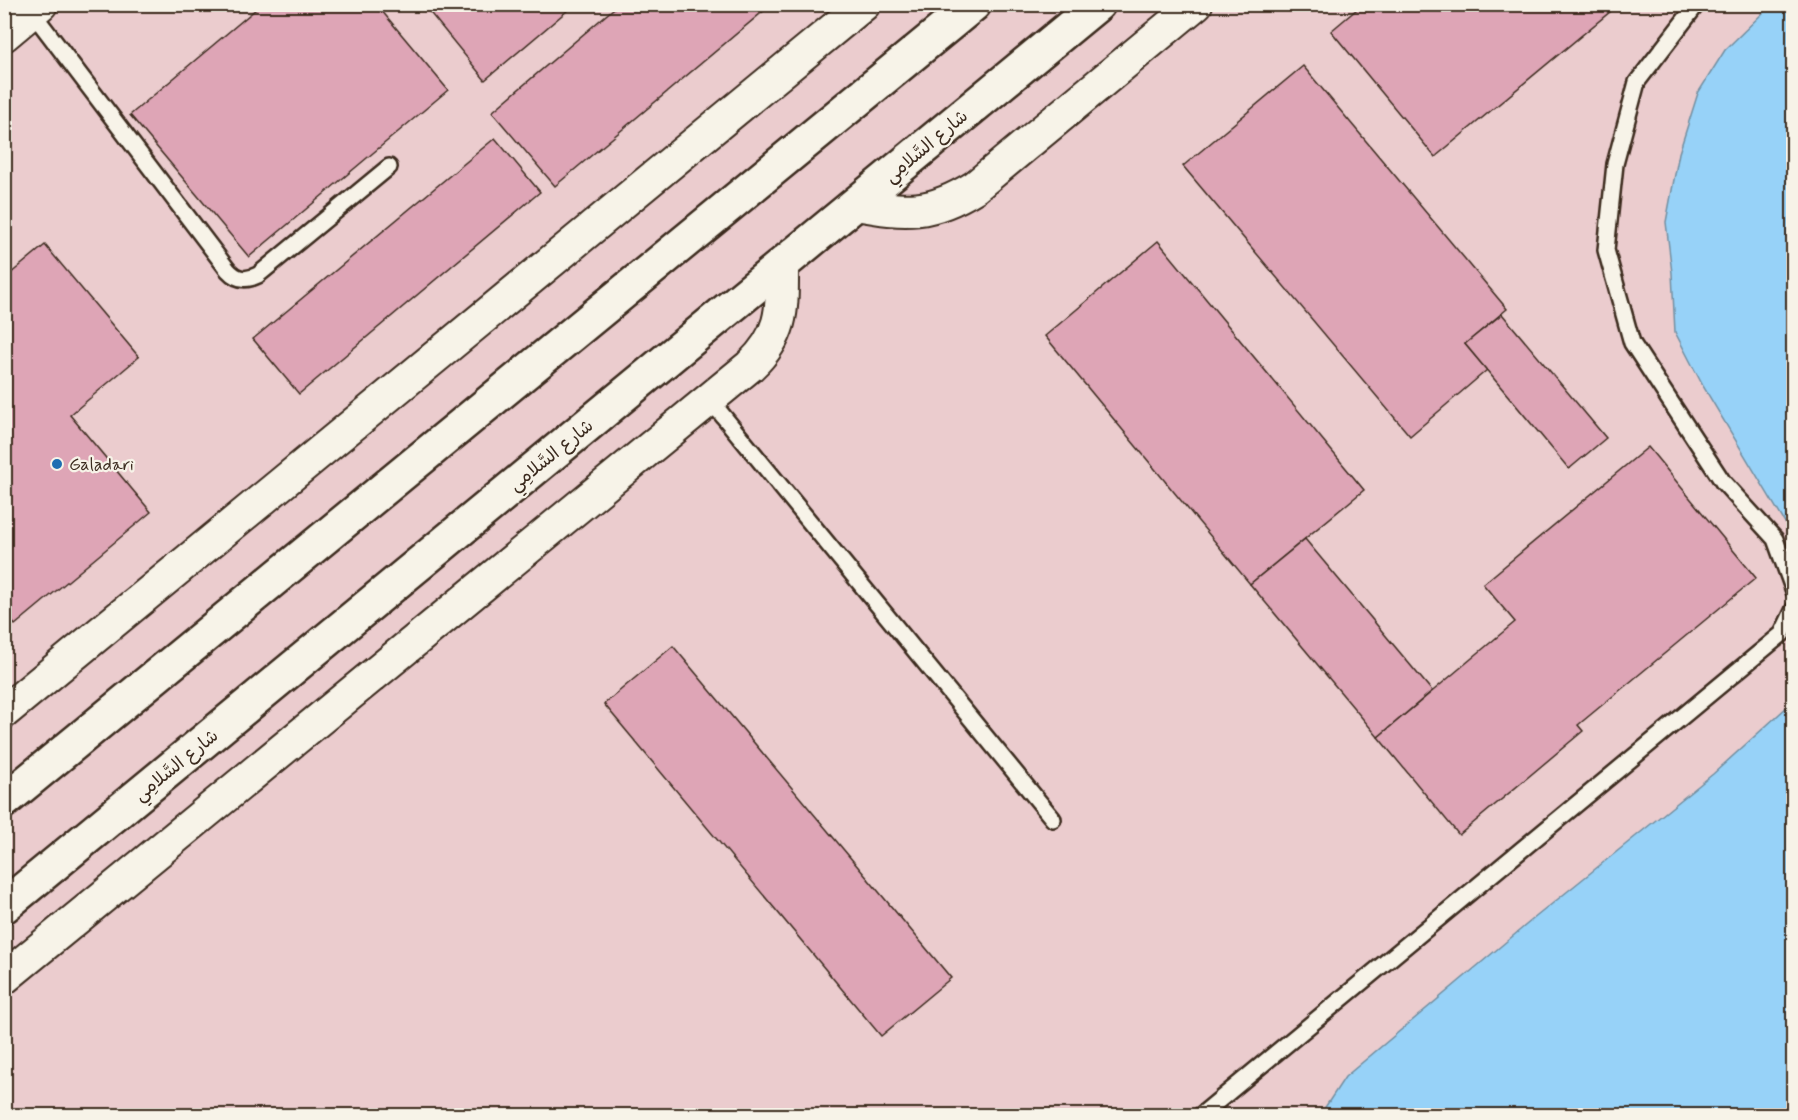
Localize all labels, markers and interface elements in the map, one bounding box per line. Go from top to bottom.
street label: شارع السَّلامِي [880,105,975,191]
street label: شارع السَّلامِي [504,414,601,500]
place label: Galadari [69,453,134,477]
marker: Galadari [50,457,64,471]
street label: شارع السَّلامِي [129,724,226,810]

